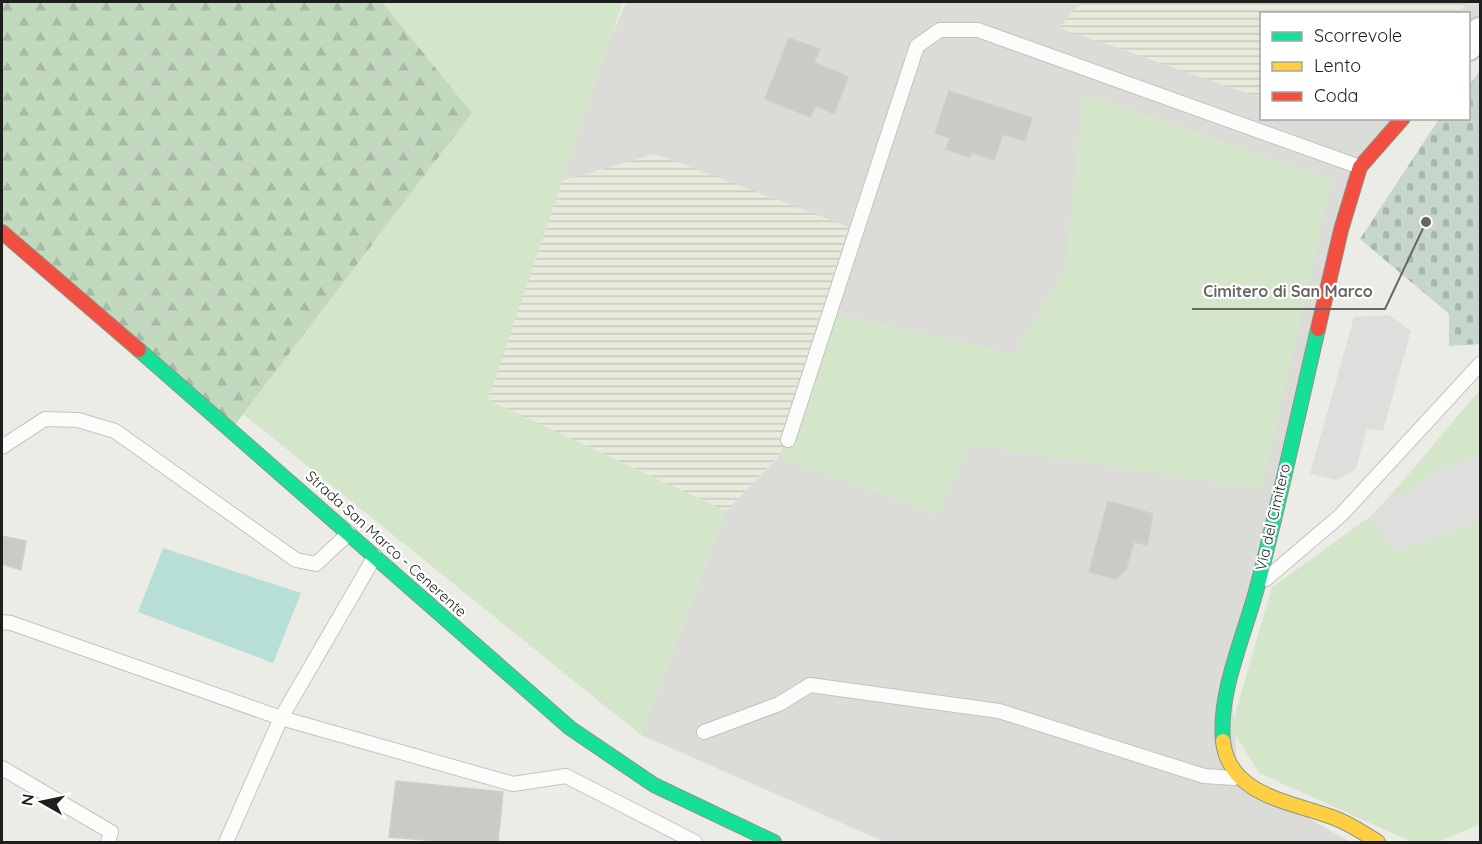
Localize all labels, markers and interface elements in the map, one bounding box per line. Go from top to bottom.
legend [1260,12,1470,120]
text: Scorrevole [1314,24,1402,47]
text: Lento [1314,54,1361,77]
text: Coda [1314,84,1358,107]
callout: Cimitero di San Marco [1192,275,1385,309]
text: Cimitero di San Marco [1203,281,1373,301]
street label: Via del Cimitero [1251,461,1294,572]
street label: Strada San Marco - Cenerente [302,466,471,621]
north arrow [12,772,72,832]
text: N [16,792,38,807]

